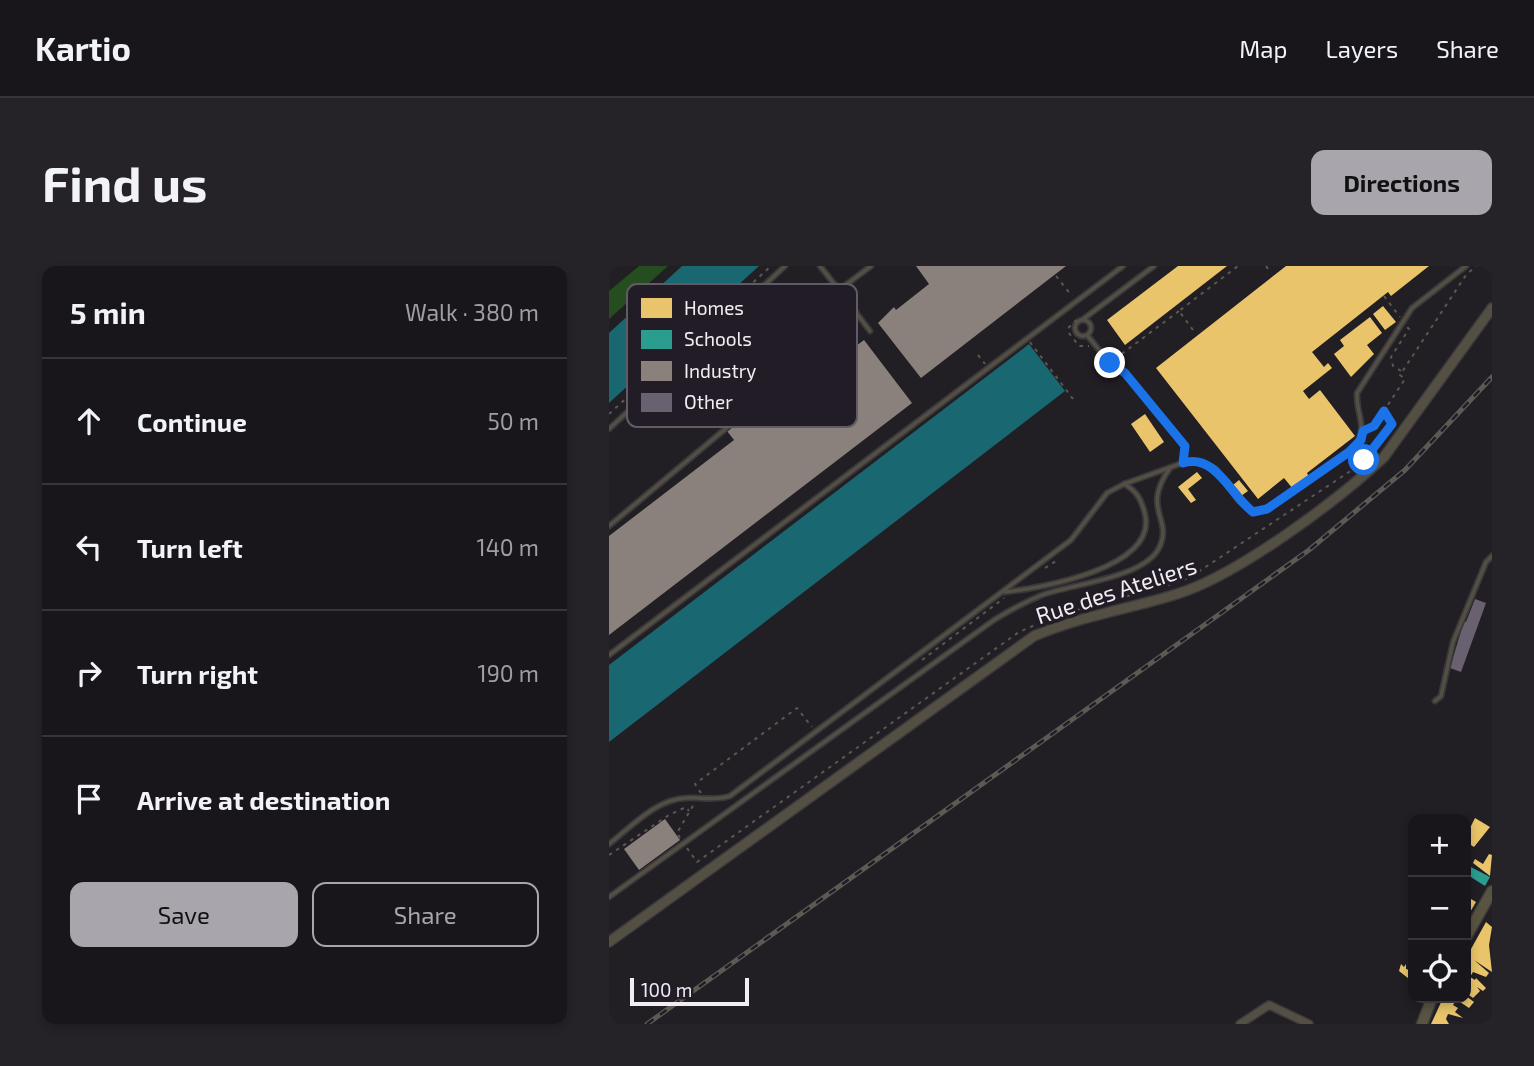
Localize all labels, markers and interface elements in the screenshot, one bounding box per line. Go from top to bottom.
text: Kartio [35,28,131,68]
text: Map [1239,34,1287,63]
text: Layers [1325,34,1398,63]
text: Share [1436,34,1499,63]
button: Directions [1311,150,1492,215]
text: Find us [42,153,207,212]
legend [627,284,857,427]
text: 5 min [70,294,146,330]
text: Homes [684,296,744,319]
text: Walk · 380 m [405,298,539,326]
text: Schools [684,327,752,350]
route end [1094,347,1125,378]
text: Industry [684,359,756,382]
text: Other [684,390,733,413]
icon: ahead [70,402,108,440]
text: Continue [137,406,247,437]
text: 50 m [488,407,539,435]
route start [1348,444,1379,475]
icon: left [70,528,108,566]
text: Turn left [137,532,243,563]
text: 140 m [477,533,539,561]
street label: Rue des Ateliers [1032,551,1200,629]
icon: right [70,654,108,692]
text: Turn right [137,658,258,689]
text: 190 m [478,659,539,687]
icon: arrive [70,780,108,818]
text: Arrive at destination [137,784,390,815]
map controls [1408,814,1471,1003]
button: + [1408,814,1471,877]
button: − [1408,877,1471,940]
button: Save [70,882,298,947]
button: Share [312,882,539,947]
button: locate [1408,940,1471,1003]
scale bar [630,975,749,1007]
text: 100 m [641,978,692,1001]

